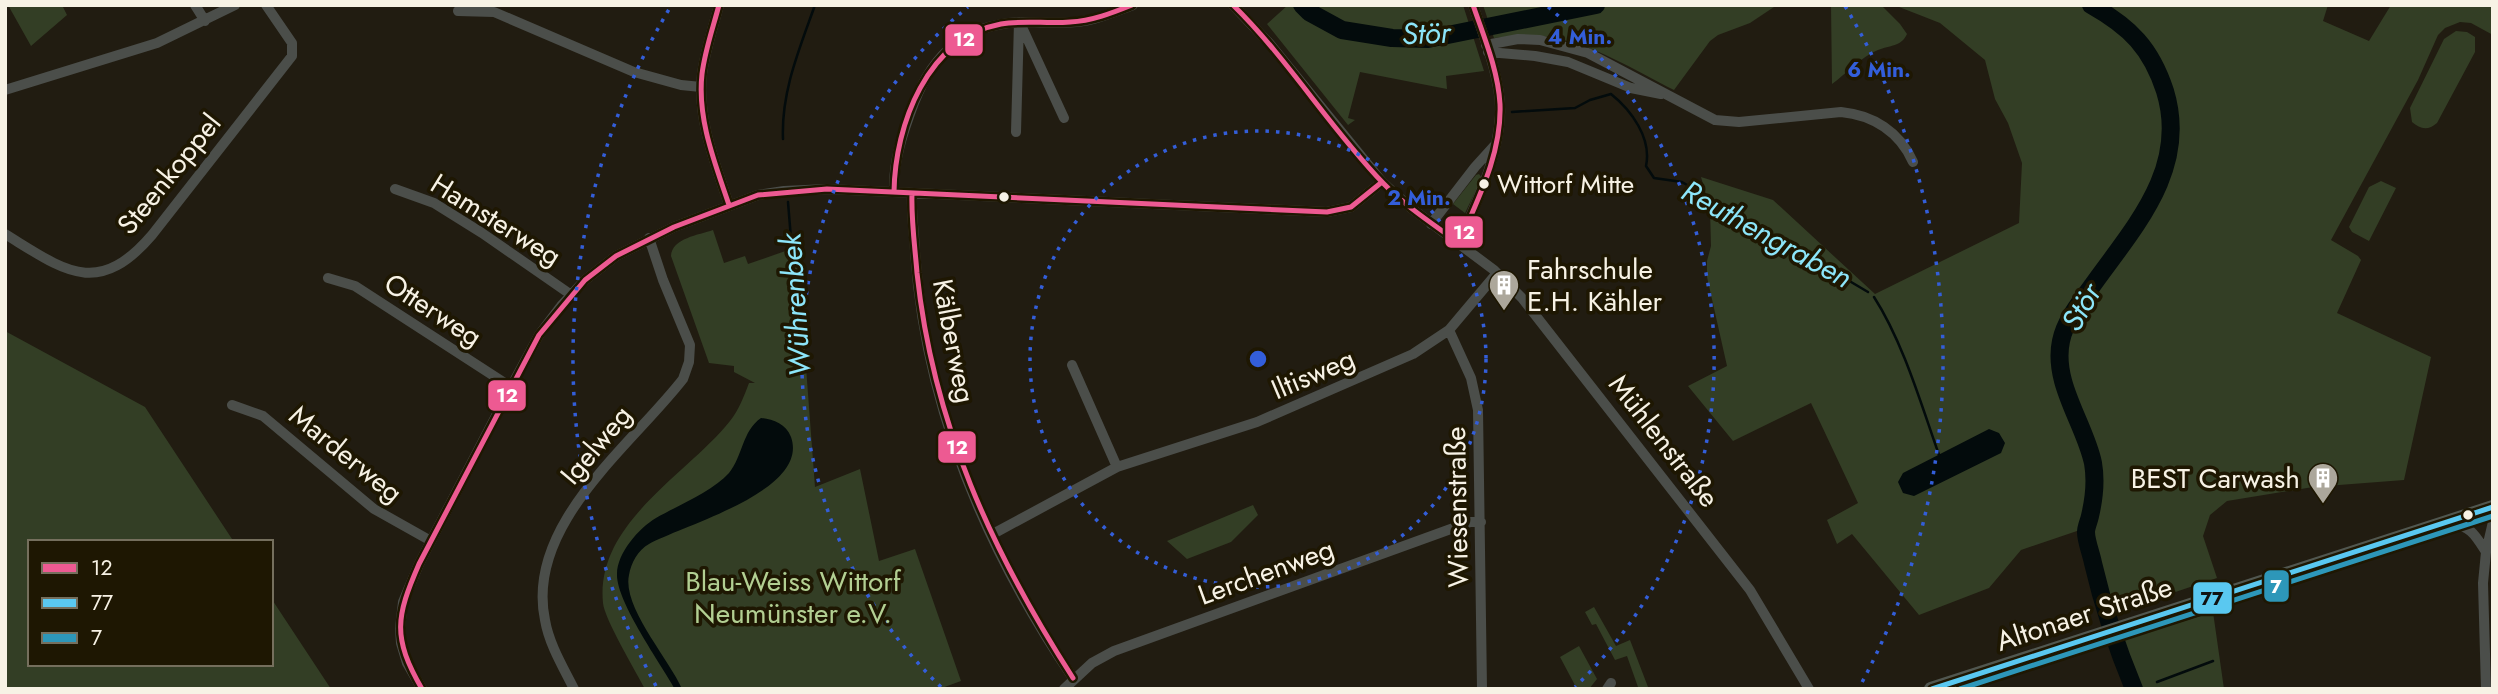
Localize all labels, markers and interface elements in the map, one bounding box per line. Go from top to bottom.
water label: Stör [1401,11,1453,55]
text: 4 Min. [1548,22,1612,52]
line badge: 12 [944,23,984,57]
text: 12 [953,26,975,53]
text: 6 Min. [1847,55,1911,85]
street label: Steenkoppel [107,105,231,243]
street label: Hamsterweg [423,164,569,276]
place label: Wittorf Mitte [1497,165,1634,203]
water label: Reuthengraben [1674,169,1860,299]
marker: Wittorf Mitte [1477,177,1491,191]
text: 2 Min. [1387,183,1451,213]
unlabelled marker [997,190,1011,204]
line badge: 12 [1444,215,1484,249]
text: 12 [1453,219,1475,246]
water label: Wührenbek [768,231,821,378]
place label: Fahrschule E.H. Kähler [1527,249,1663,322]
street label: Otterweg [376,263,490,357]
building icon: Fahrschule E.H. Kähler [1487,268,1521,312]
water label: Stör [2050,273,2113,339]
street label: Kälberweg [922,275,986,407]
street label: Iltisweg [1265,338,1361,410]
centre of rings [1246,347,1270,371]
street label: Mühlenstraße [1599,366,1729,516]
line badge: 12 [487,379,527,412]
text: 12 [496,382,518,409]
street label: Marderweg [280,395,412,513]
street label: Igelweg [551,396,641,494]
street label: Wiesenstraße [1435,426,1479,588]
line badge: 12 [937,430,977,464]
text: 12 [946,434,968,461]
place label: BEST Carwash [2131,458,2300,499]
building icon: BEST Carwash [2306,461,2340,505]
unlabelled marker [2461,508,2475,522]
street label: Lerchenweg [1192,528,1340,616]
legend [28,540,273,666]
text: 12 [91,553,112,583]
park label: Blau-Weiss Wittorf Neumünster e.V. [685,561,902,634]
street label: Altonaer Straße [1991,566,2177,662]
line badge: 7 [2263,569,2290,603]
text: 7 [2270,573,2282,600]
line badge: 77 [2192,581,2233,615]
text: 77 [2201,585,2224,612]
text: 77 [91,588,113,618]
text: 7 [91,623,102,653]

